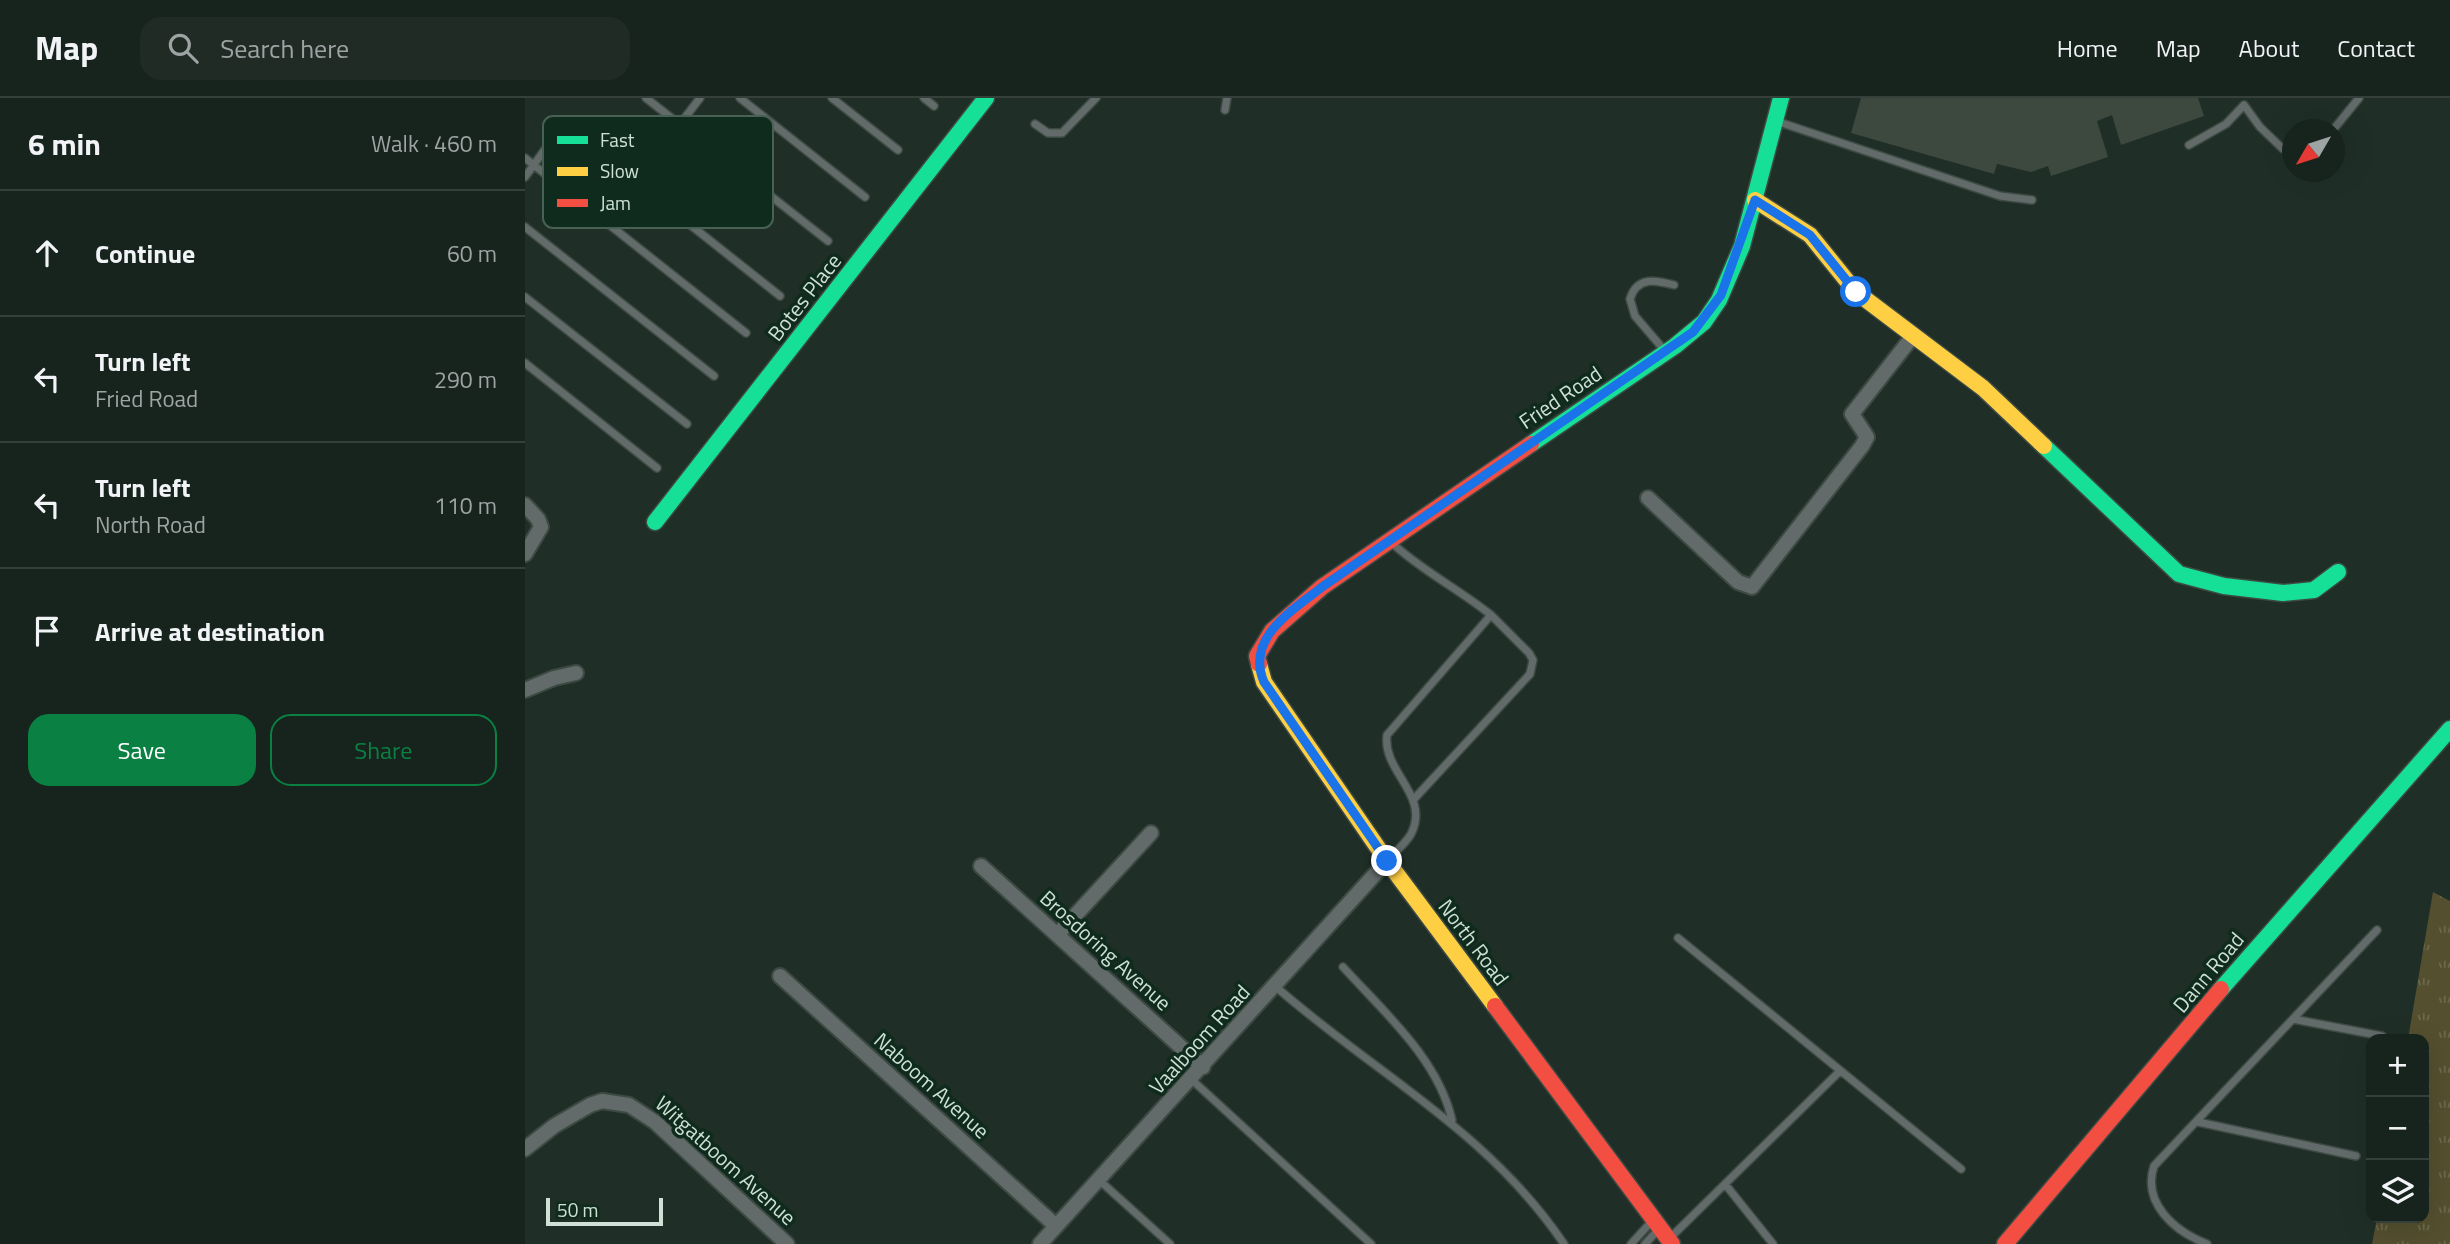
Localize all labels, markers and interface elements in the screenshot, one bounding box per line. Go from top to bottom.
search box [140,17,630,80]
text: Map [35,23,98,73]
icon: search [164,29,202,67]
text: Search here [220,29,349,68]
text: Home [2057,30,2118,66]
text: Map [2156,30,2201,66]
text: About [2239,30,2299,66]
text: Contact [2337,30,2415,66]
legend [543,116,773,228]
north arrow [2282,119,2345,182]
text: 6 min [28,121,101,167]
text: Fast [600,125,635,154]
text: Walk · 460 m [371,126,497,161]
text: Slow [600,156,639,185]
text: Jam [600,188,631,217]
icon: ahead [28,234,66,272]
text: Continue [95,234,195,273]
text: 60 m [447,236,497,271]
street label: Botes Place [759,246,849,348]
route start [1840,276,1871,307]
text: Turn left [95,342,190,381]
street label: Fried Road [1512,357,1608,437]
icon: left [28,360,66,398]
text: 290 m [434,362,497,397]
text: Fried Road [95,381,198,416]
text: Turn left [95,468,190,507]
icon: left [28,486,66,524]
text: 110 m [434,488,497,523]
text: North Road [95,507,206,542]
icon: arrive [28,612,66,650]
text: Arrive at destination [95,612,325,651]
button: Save [28,714,256,786]
button: Share [270,714,497,786]
route end [1371,845,1402,876]
street label: Brosdoring Avenue [1033,882,1179,1018]
street label: North Road [1431,892,1517,992]
street label: Dann Road [2165,925,2251,1019]
street label: Vaalboom Road [1141,977,1257,1101]
street label: Naboom Avenue [867,1024,997,1146]
map controls [2366,1034,2429,1223]
button: + [2366,1034,2429,1097]
street label: Witgatboom Avenue [648,1088,804,1232]
button: − [2366,1097,2429,1160]
button: layers [2366,1160,2429,1223]
scale bar [546,1195,663,1227]
text: 50 m [557,1195,598,1224]

